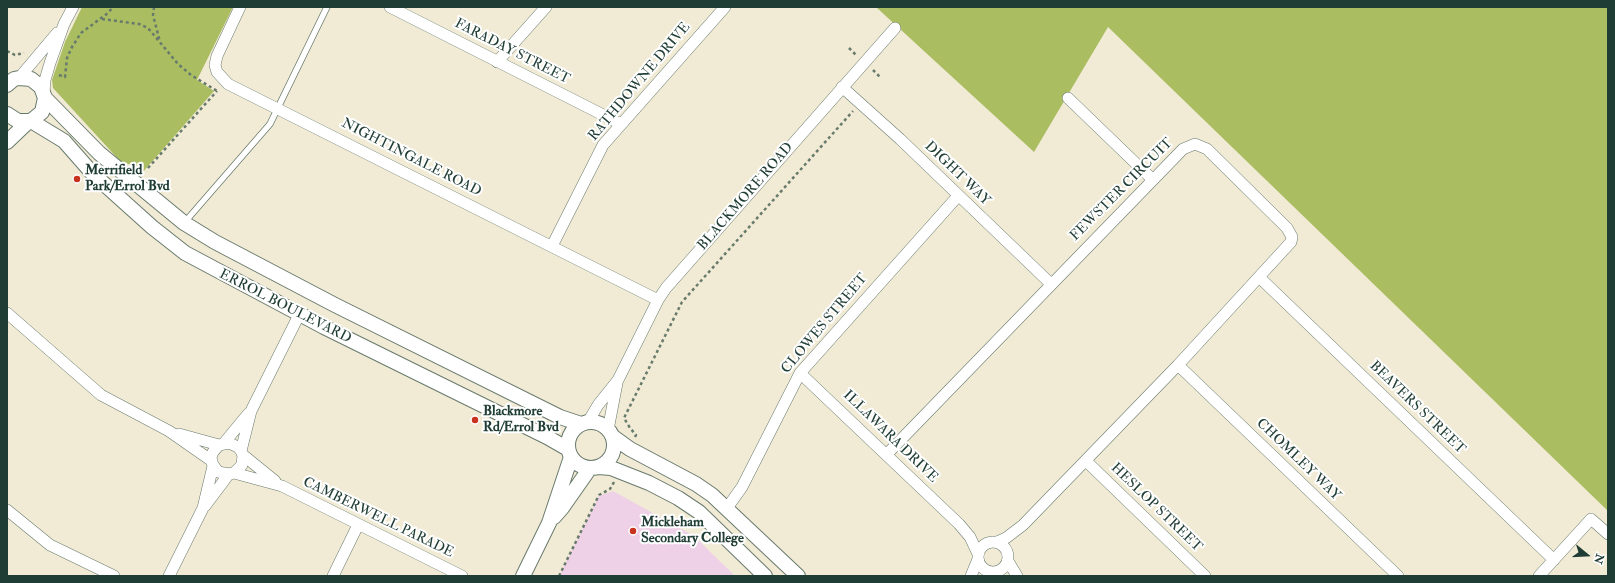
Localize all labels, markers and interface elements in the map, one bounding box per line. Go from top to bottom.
street label: FARADAY STREET [452,16,572,88]
street label: RATHDOWNE DRIVE [586,19,694,145]
street label: NIGHTINGALE ROAD [338,115,484,201]
street label: FEWSTER CIRCUIT [1067,135,1177,245]
street label: DIGHT WAY [921,138,993,210]
street label: BLACKMORE ROAD [695,140,797,254]
place label: Merrifield Park/Errol Bvd [85,163,170,196]
marker: Merrifield Park/Errol Bvd [72,174,82,184]
street label: ERROL BOULEVARD [216,266,354,348]
street label: CLOWES STREET [778,271,872,377]
street label: BEAVERS STREET [1366,358,1468,458]
street label: ILLAWARA DRIVE [839,387,941,487]
place label: Blackmore Rd/Errol Bvd [483,404,559,436]
marker: Blackmore Rd/Errol Bvd [470,415,480,425]
street label: CHOMLEY WAY [1252,416,1344,504]
street label: HESLOP STREET [1107,460,1205,556]
street label: CAMBERWELL PARADE [300,474,456,562]
place label: Mickleham Secondary College [641,515,744,548]
marker: Mickleham Secondary College [628,526,638,536]
north arrow [1567,535,1607,575]
text: N [1591,552,1607,566]

